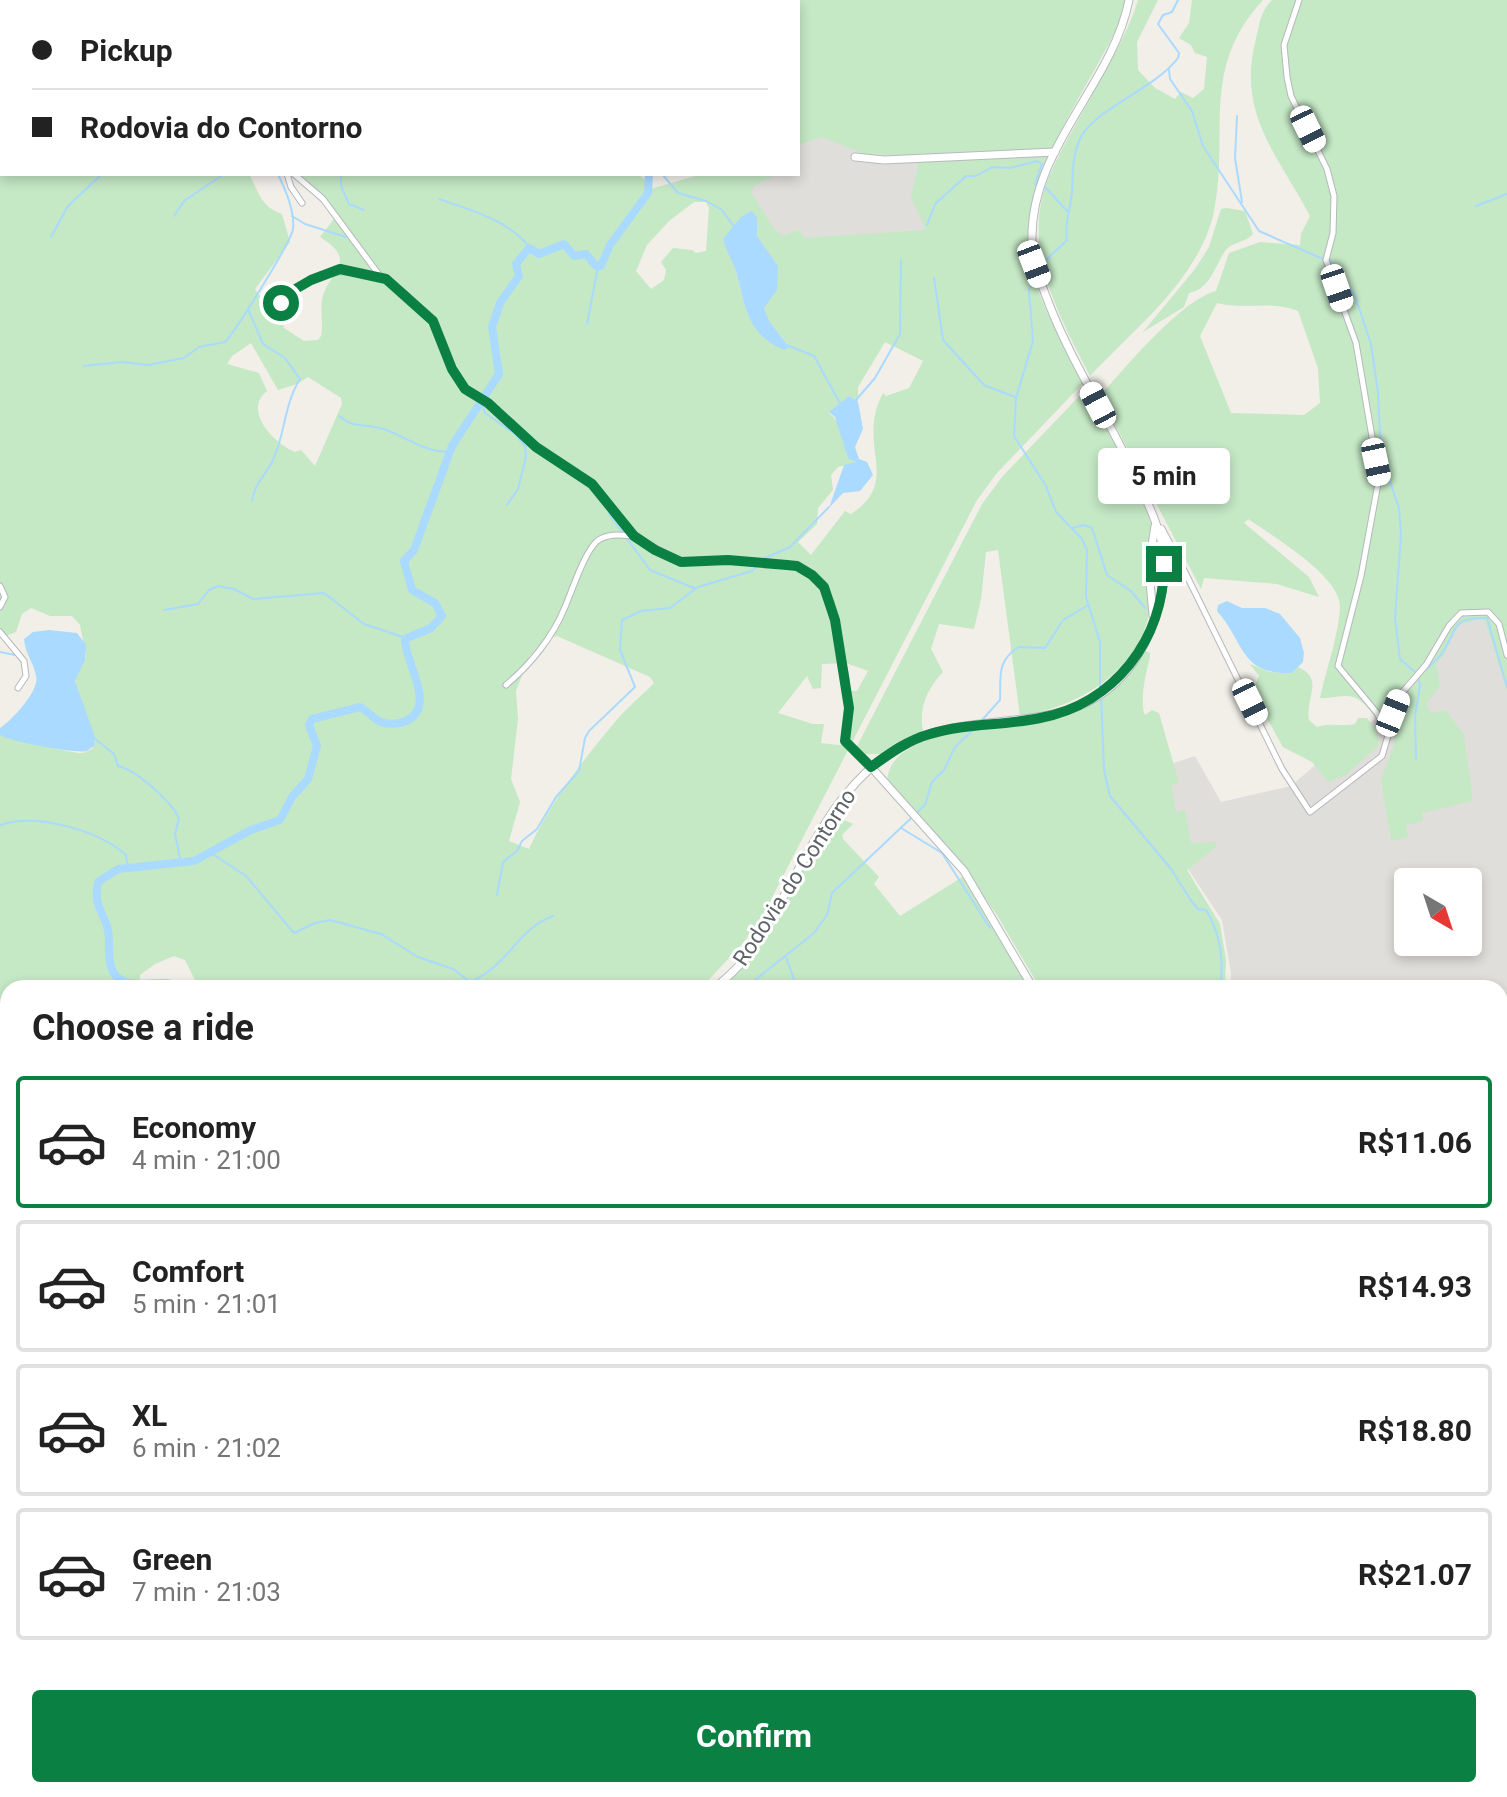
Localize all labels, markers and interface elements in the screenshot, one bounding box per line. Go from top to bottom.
text: Pickup [80,33,173,68]
car [1287,102,1329,156]
text: Rodovia do Contorno [80,110,362,145]
car [1014,237,1054,291]
car [1318,261,1356,315]
route start [263,285,299,321]
car [1076,378,1120,432]
car [1359,436,1393,488]
callout: 5 min [1098,448,1230,504]
text: 5 min [1131,461,1197,491]
route end [1146,546,1182,582]
car [1229,675,1271,729]
car [1373,686,1413,740]
street label: Rodovia do Contorno [728,784,861,970]
north arrow [1394,868,1482,956]
map controls [1394,868,1482,956]
text: Choose a ride [32,1007,254,1049]
icon: car [36,1106,108,1178]
text: Economy [132,1110,256,1145]
text: R$11.06 [1358,1125,1472,1160]
text: 4 min · 21:00 [132,1145,281,1175]
icon: car [36,1250,108,1322]
text: Comfort [132,1254,244,1289]
text: R$14.93 [1358,1269,1472,1304]
text: 5 min · 21:01 [132,1289,281,1319]
icon: car [36,1394,108,1466]
text: XL [132,1398,167,1433]
text: R$18.80 [1358,1413,1472,1448]
text: 6 min · 21:02 [132,1433,281,1463]
icon: car [36,1538,108,1610]
text: Green [132,1542,212,1577]
text: R$21.07 [1358,1557,1472,1592]
text: 7 min · 21:03 [132,1577,281,1607]
button: Confirm [32,1690,1476,1782]

